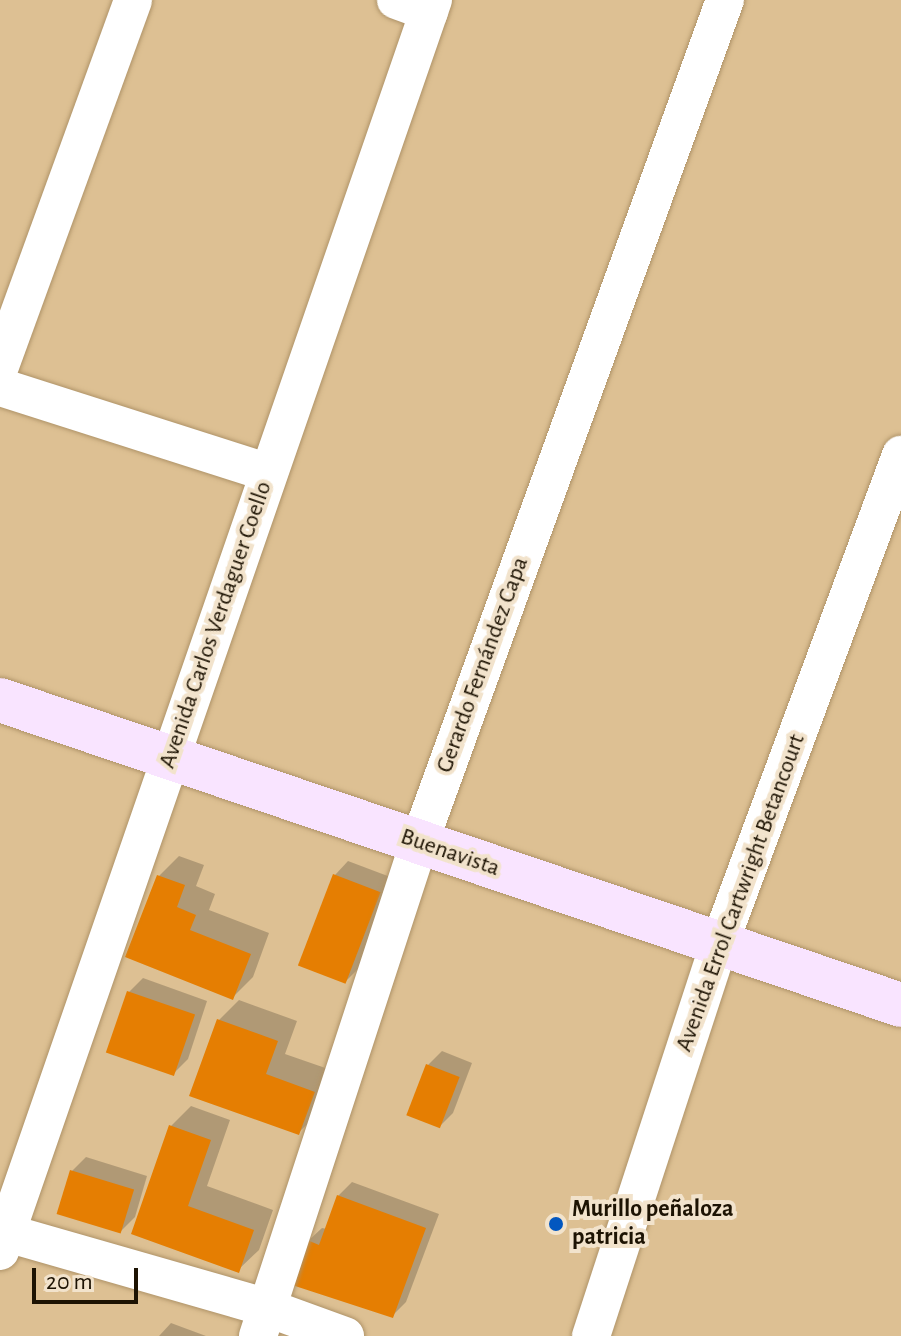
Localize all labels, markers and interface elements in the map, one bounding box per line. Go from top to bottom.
street label: Avenida Carlos Verdaguer Coello [153,478,279,772]
street label: Gerardo Fernández Capa [431,553,535,777]
street label: Avenida Errol Cartwright Betancourt [670,730,812,1056]
street label: Buenavista [397,823,503,883]
place label: Murillo peñaloza patricia [572,1196,734,1252]
marker: Murillo peñaloza patricia [547,1215,565,1233]
scale bar [36,1252,142,1302]
text: 20 m [46,1270,93,1294]

